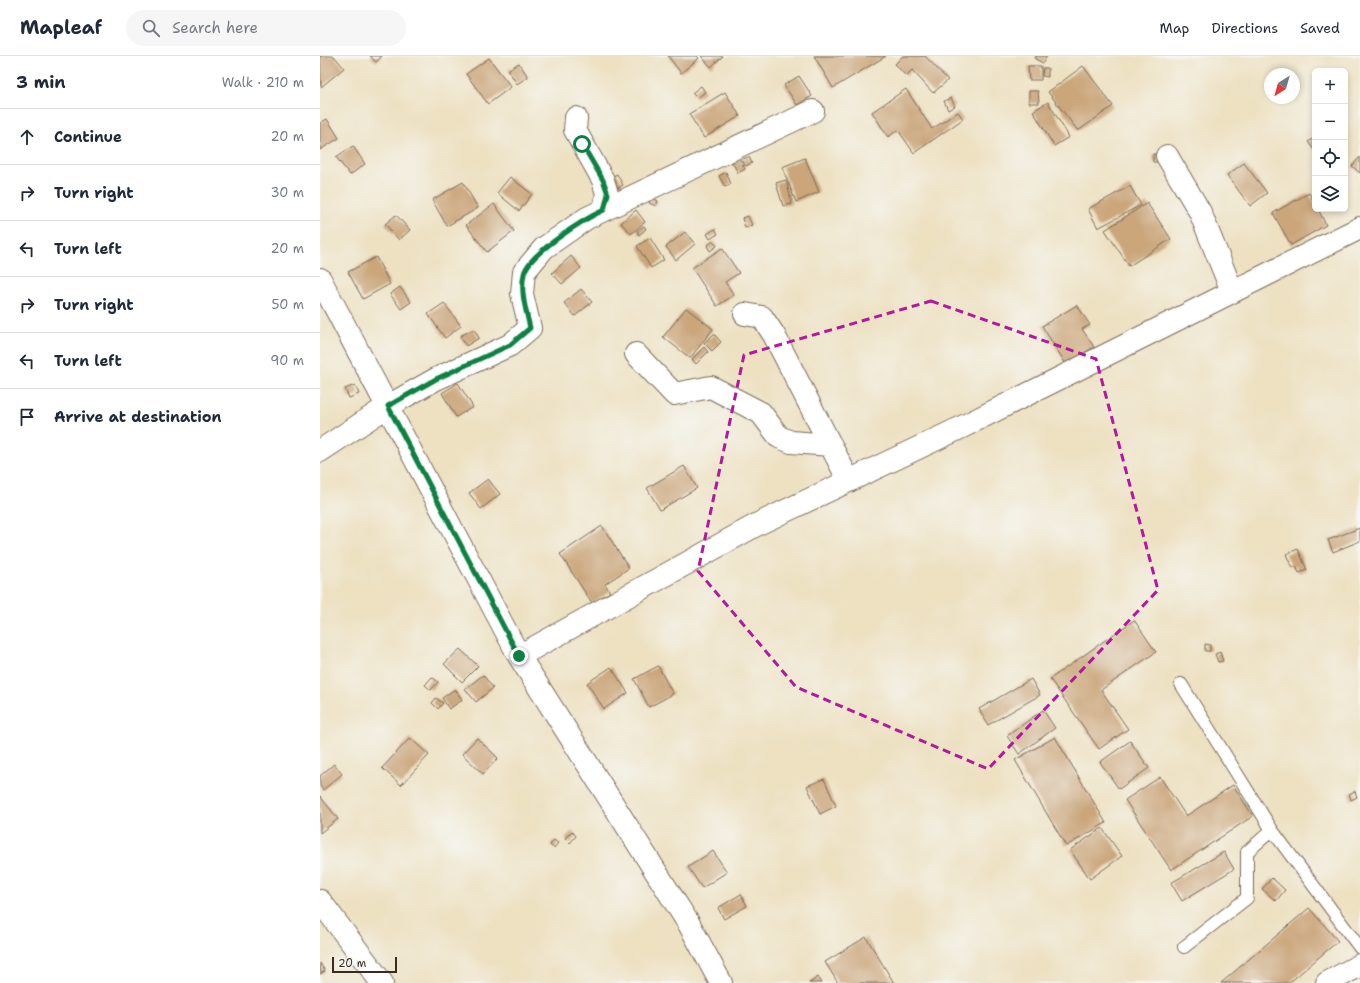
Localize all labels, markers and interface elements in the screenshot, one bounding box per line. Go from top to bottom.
search box [126,10,406,46]
text: Mapleaf [20,15,102,40]
icon: search [140,17,162,39]
text: Search here [172,18,258,38]
text: Map [1160,19,1190,37]
text: Directions [1212,19,1278,37]
text: Saved [1300,19,1340,37]
north arrow [1264,68,1300,104]
map controls [1312,68,1348,212]
button: + [1312,68,1348,104]
text: 3 min [16,71,66,93]
text: Walk · 210 m [222,74,304,91]
button: − [1312,104,1348,140]
icon: ahead [16,126,38,148]
text: Continue [54,127,122,147]
text: 20 m [271,128,304,145]
route start [573,135,591,153]
button: locate [1312,140,1348,176]
button: layers [1312,176,1348,212]
icon: right [16,182,38,204]
text: Turn right [54,183,134,203]
text: 30 m [270,184,304,201]
icon: left [16,238,38,260]
text: Turn left [54,239,122,259]
text: 20 m [271,240,304,257]
icon: right [16,294,38,316]
text: Turn right [54,295,134,315]
text: 50 m [271,296,304,313]
icon: left [16,350,38,372]
text: Turn left [54,351,122,371]
text: 90 m [270,352,304,369]
icon: arrive [16,406,38,428]
text: Arrive at destination [54,407,222,427]
route end [510,647,528,665]
scale bar [332,955,397,974]
text: 20 m [338,956,366,971]

